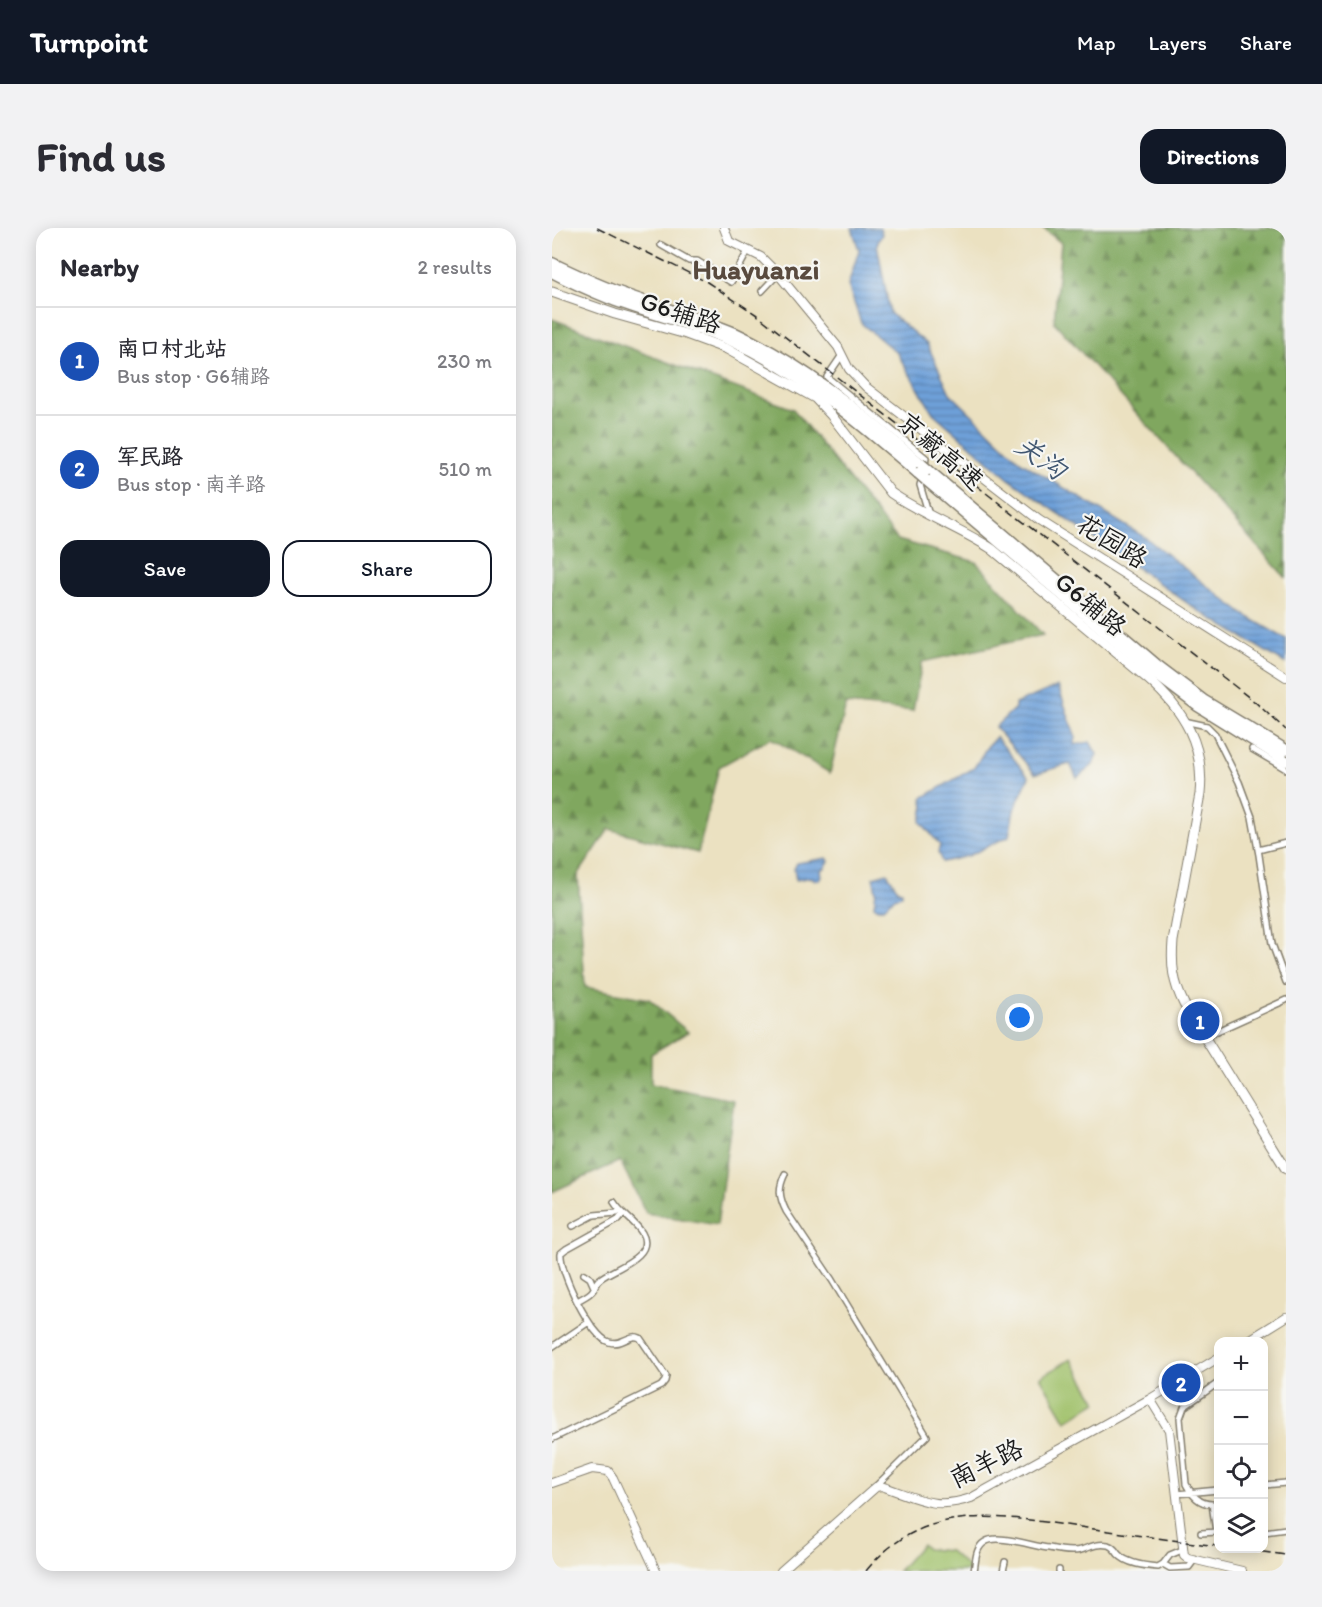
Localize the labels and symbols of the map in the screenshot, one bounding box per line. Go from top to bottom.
district label: Huayuanzi [692,252,820,286]
street label: G6辅路 [636,284,726,340]
street label: 京藏高速 [891,405,991,497]
water label: 关沟 [1009,428,1074,487]
street label: 花园路 [1070,507,1154,575]
street label: G6辅路 [1049,565,1133,643]
pin: 1 [1180,998,1220,1044]
your location [1005,1003,1034,1032]
pin: 2 [1162,1360,1200,1406]
street label: 南羊路 [944,1432,1028,1494]

